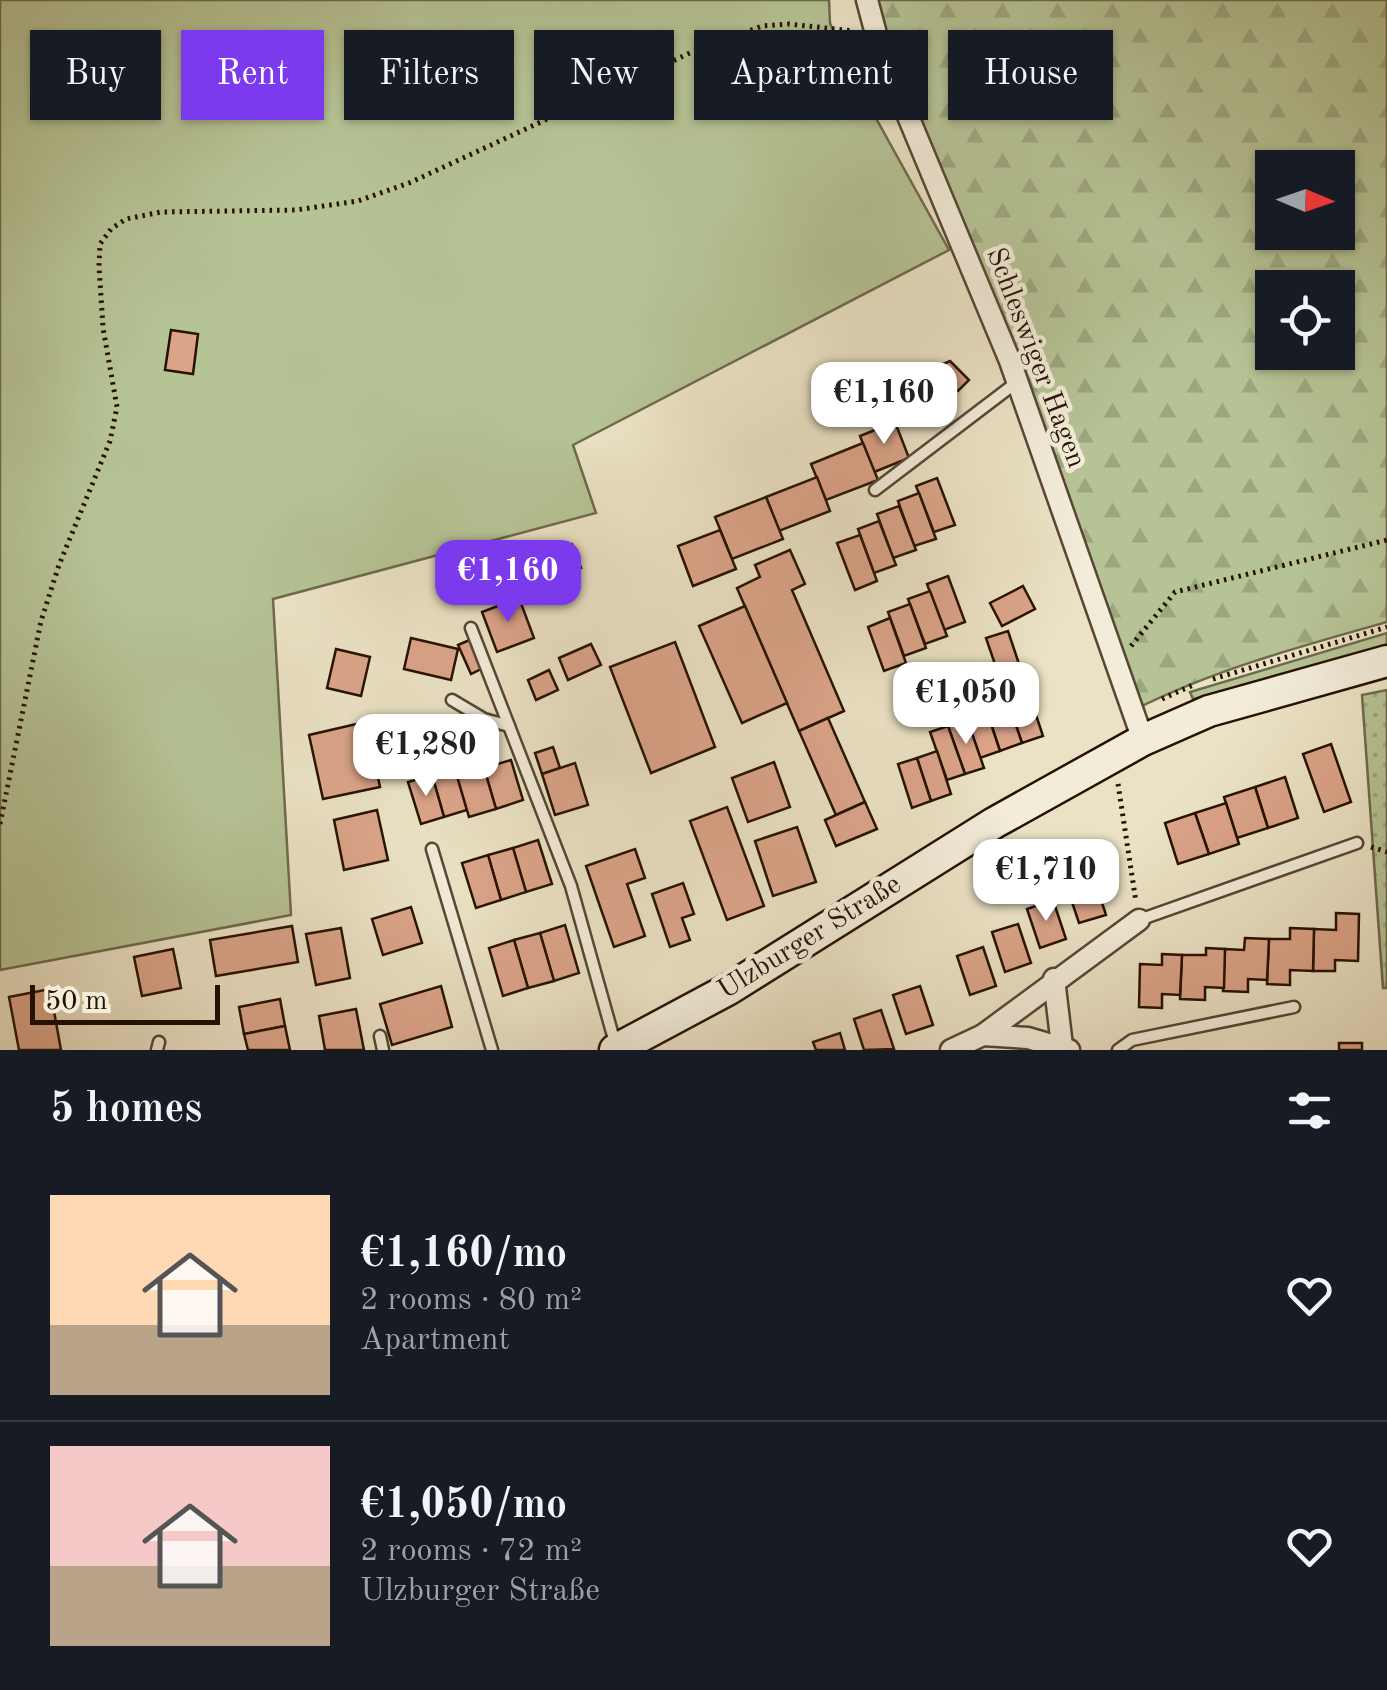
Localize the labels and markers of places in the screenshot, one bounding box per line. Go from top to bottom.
pin: €1,160 [803,362,965,447]
pin: €1,160 [427,540,589,625]
pin: €1,050 [885,662,1047,747]
pin: €1,280 [345,714,507,799]
pin: €1,710 [965,839,1127,924]

